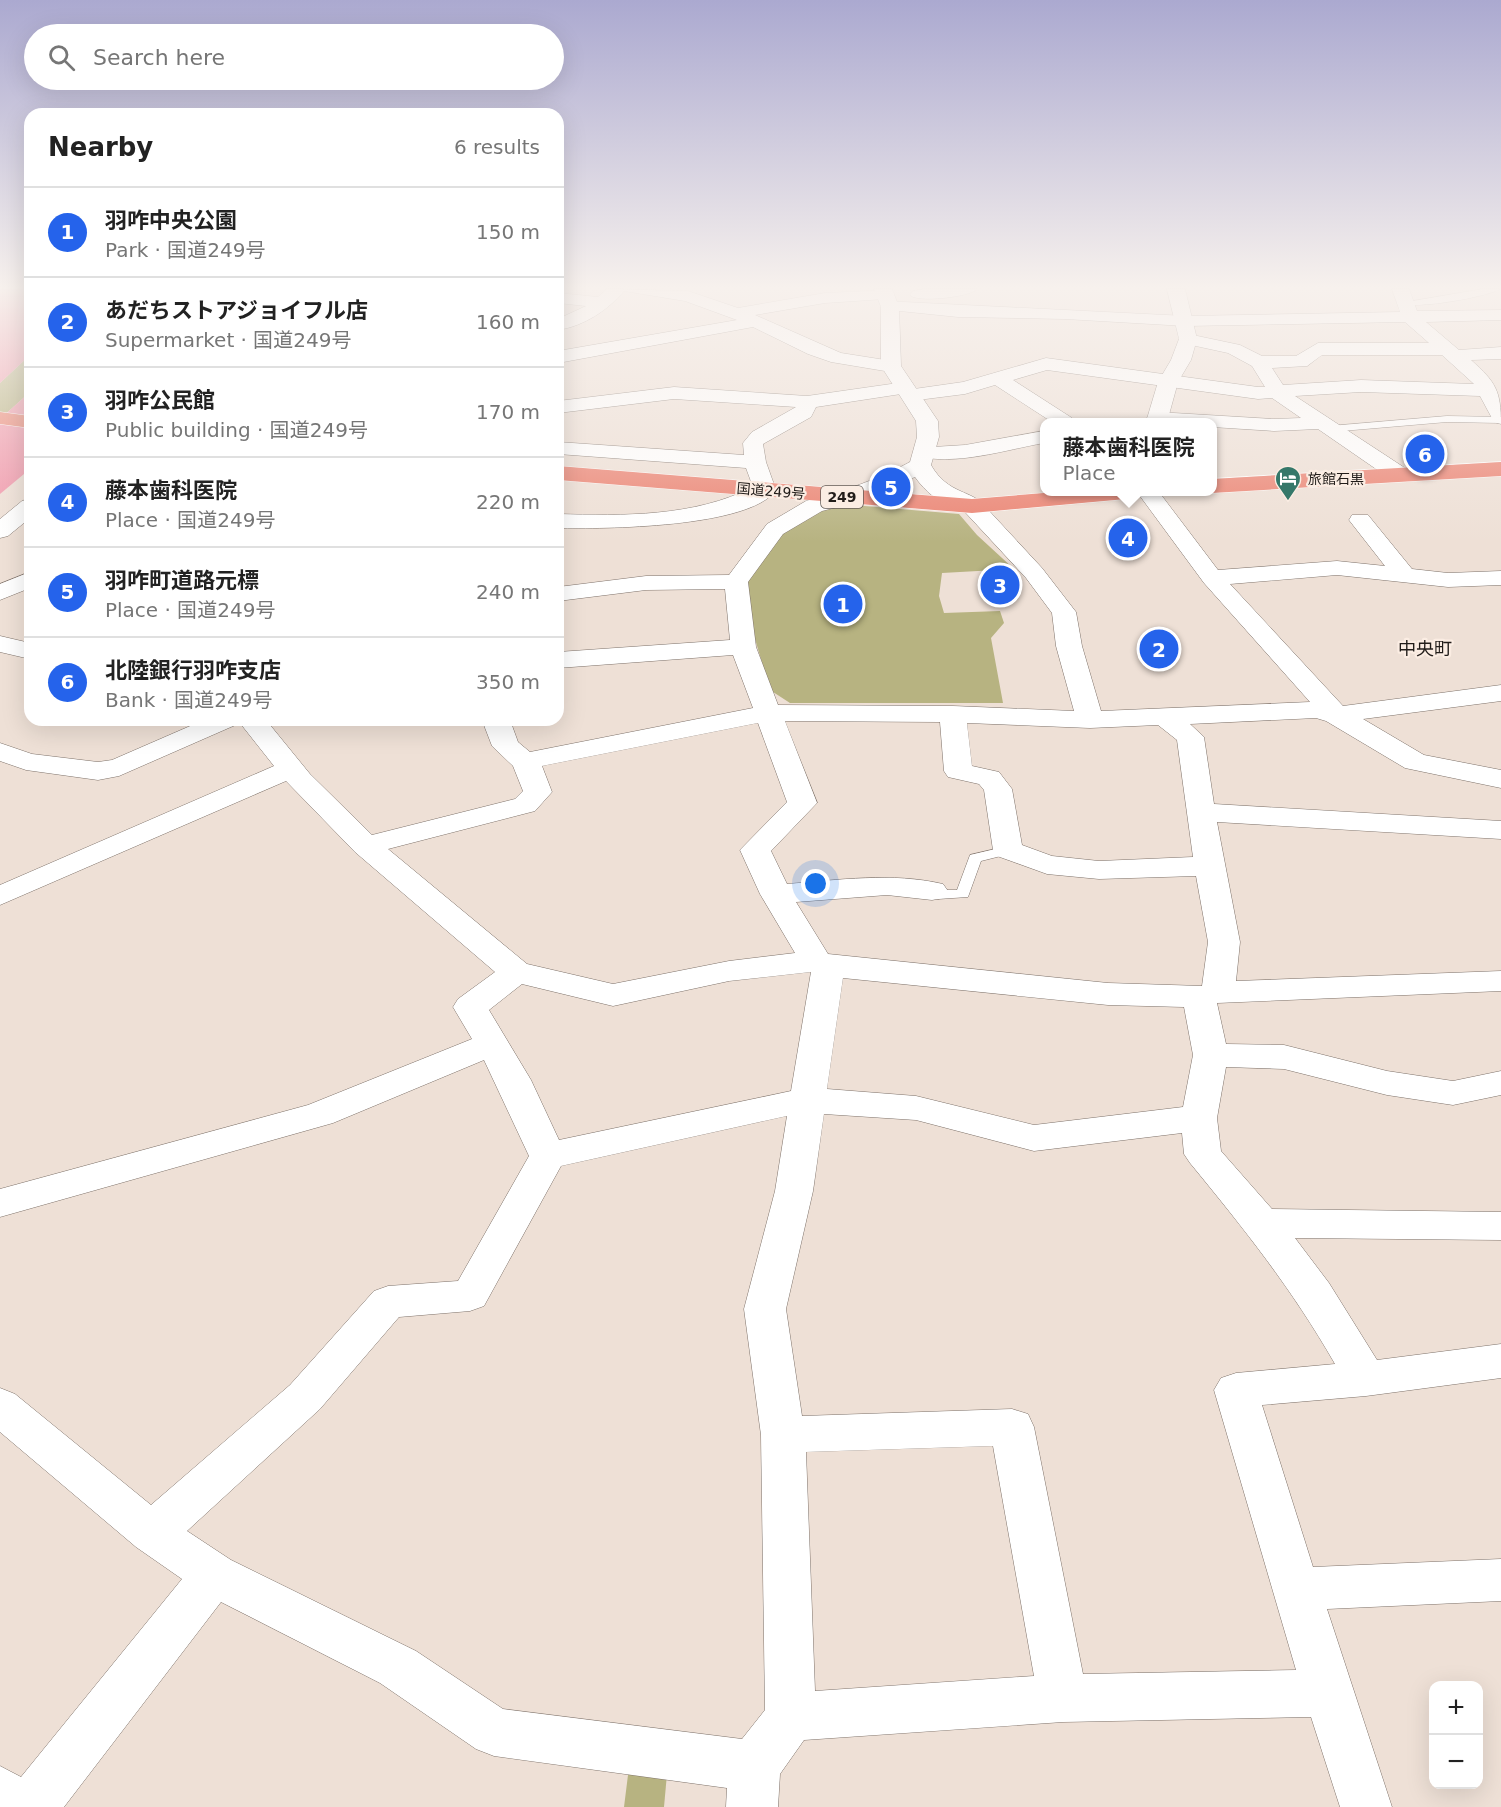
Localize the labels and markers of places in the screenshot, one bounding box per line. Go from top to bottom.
pin: 6 [1406,432,1444,476]
pin: 5 [872,464,910,510]
hotel icon: 旅館石黒 [1273,464,1303,502]
place label: 旅館石黒 [1308,471,1364,487]
pin: 4 [1108,516,1148,560]
pin: 3 [980,562,1020,608]
pin: 1 [824,582,862,626]
pin: 2 [1140,626,1178,672]

